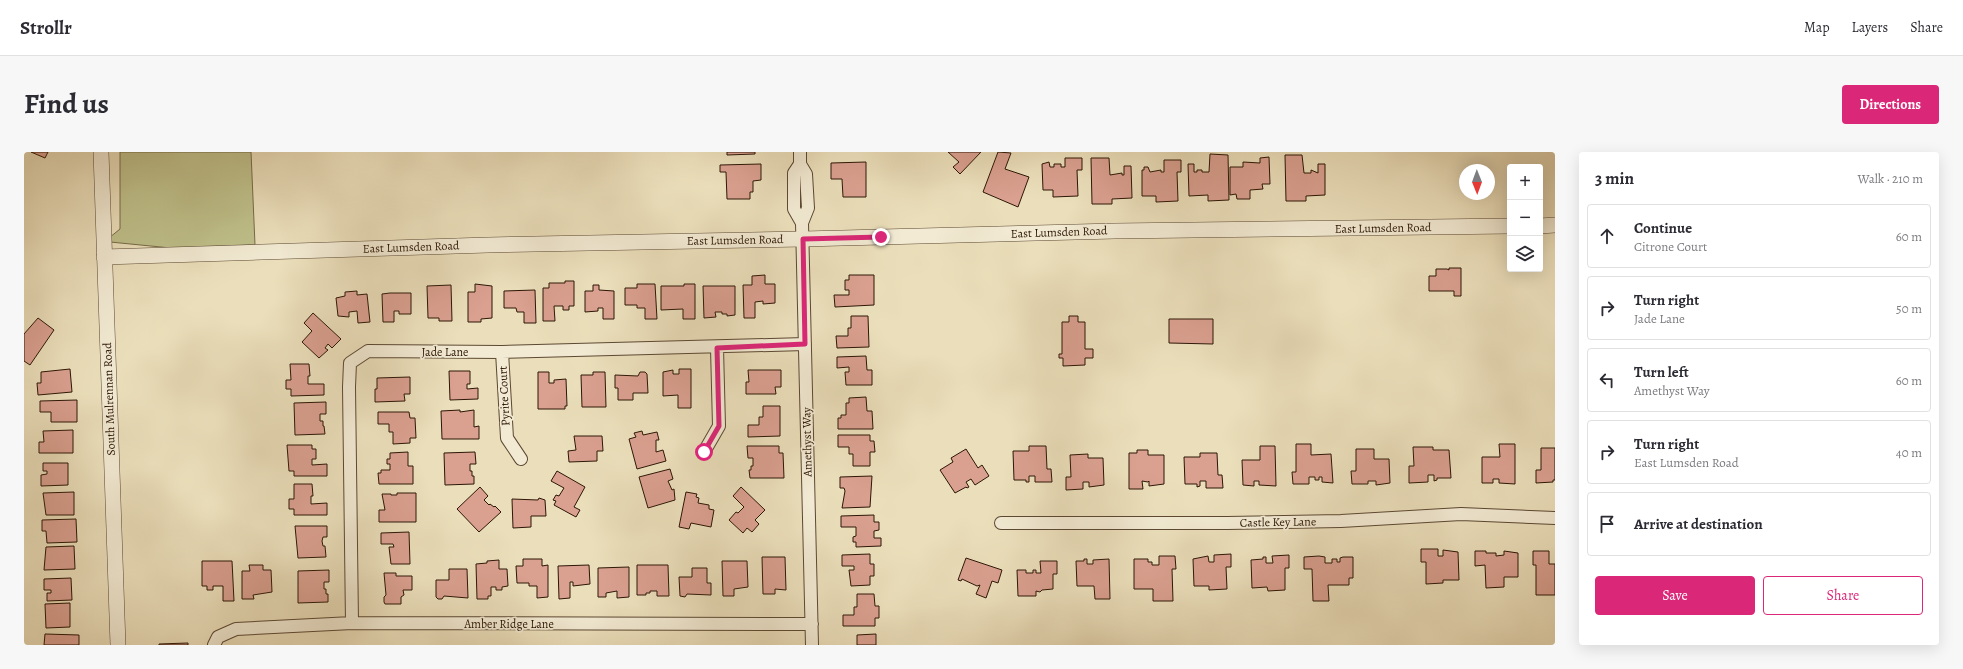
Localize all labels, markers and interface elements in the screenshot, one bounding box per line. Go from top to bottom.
text: Strollr [20,15,72,41]
text: Map [1804,18,1830,37]
text: Layers [1852,18,1888,37]
text: Share [1910,18,1943,37]
text: Find us [24,85,109,123]
button: Directions [1842,85,1939,124]
north arrow [1459,164,1495,200]
map controls [1507,164,1543,272]
button: + [1507,164,1543,200]
text: 3 min [1595,167,1634,190]
text: Walk · 210 m [1858,170,1923,187]
button: − [1507,200,1543,236]
text: Continue [1634,218,1692,238]
street label: East Lumsden Road [1334,219,1432,237]
street label: East Lumsden Road [1010,222,1108,242]
icon: ahead [1596,225,1618,247]
route end [872,228,890,246]
text: 60 m [1896,228,1922,245]
street label: East Lumsden Road [686,231,784,249]
button: layers [1507,236,1543,272]
street label: East Lumsden Road [362,237,460,257]
text: Citrone Court [1634,238,1707,255]
text: Turn right [1634,290,1699,310]
icon: right [1596,297,1618,319]
text: 50 m [1896,300,1922,317]
text: Jade Lane [1634,310,1685,327]
street label: South Mulrennan Road [99,342,119,456]
street label: Jade Lane [422,344,468,360]
text: Turn left [1634,362,1689,382]
street label: Pyrite Court [494,366,514,426]
icon: left [1596,369,1618,391]
text: 60 m [1896,372,1922,389]
text: Amethyst Way [1634,382,1710,399]
street label: Amethyst Way [798,406,816,478]
text: Turn right [1634,434,1699,454]
icon: right [1596,441,1618,463]
route start [695,443,713,461]
text: 40 m [1896,444,1922,461]
text: East Lumsden Road [1634,454,1739,471]
street label: Castle Key Lane [1240,513,1316,531]
icon: arrive [1596,513,1618,535]
text: Arrive at destination [1634,514,1763,534]
button: Save [1595,576,1755,615]
button: Share [1763,576,1923,615]
street label: Amber Ridge Lane [463,616,554,632]

